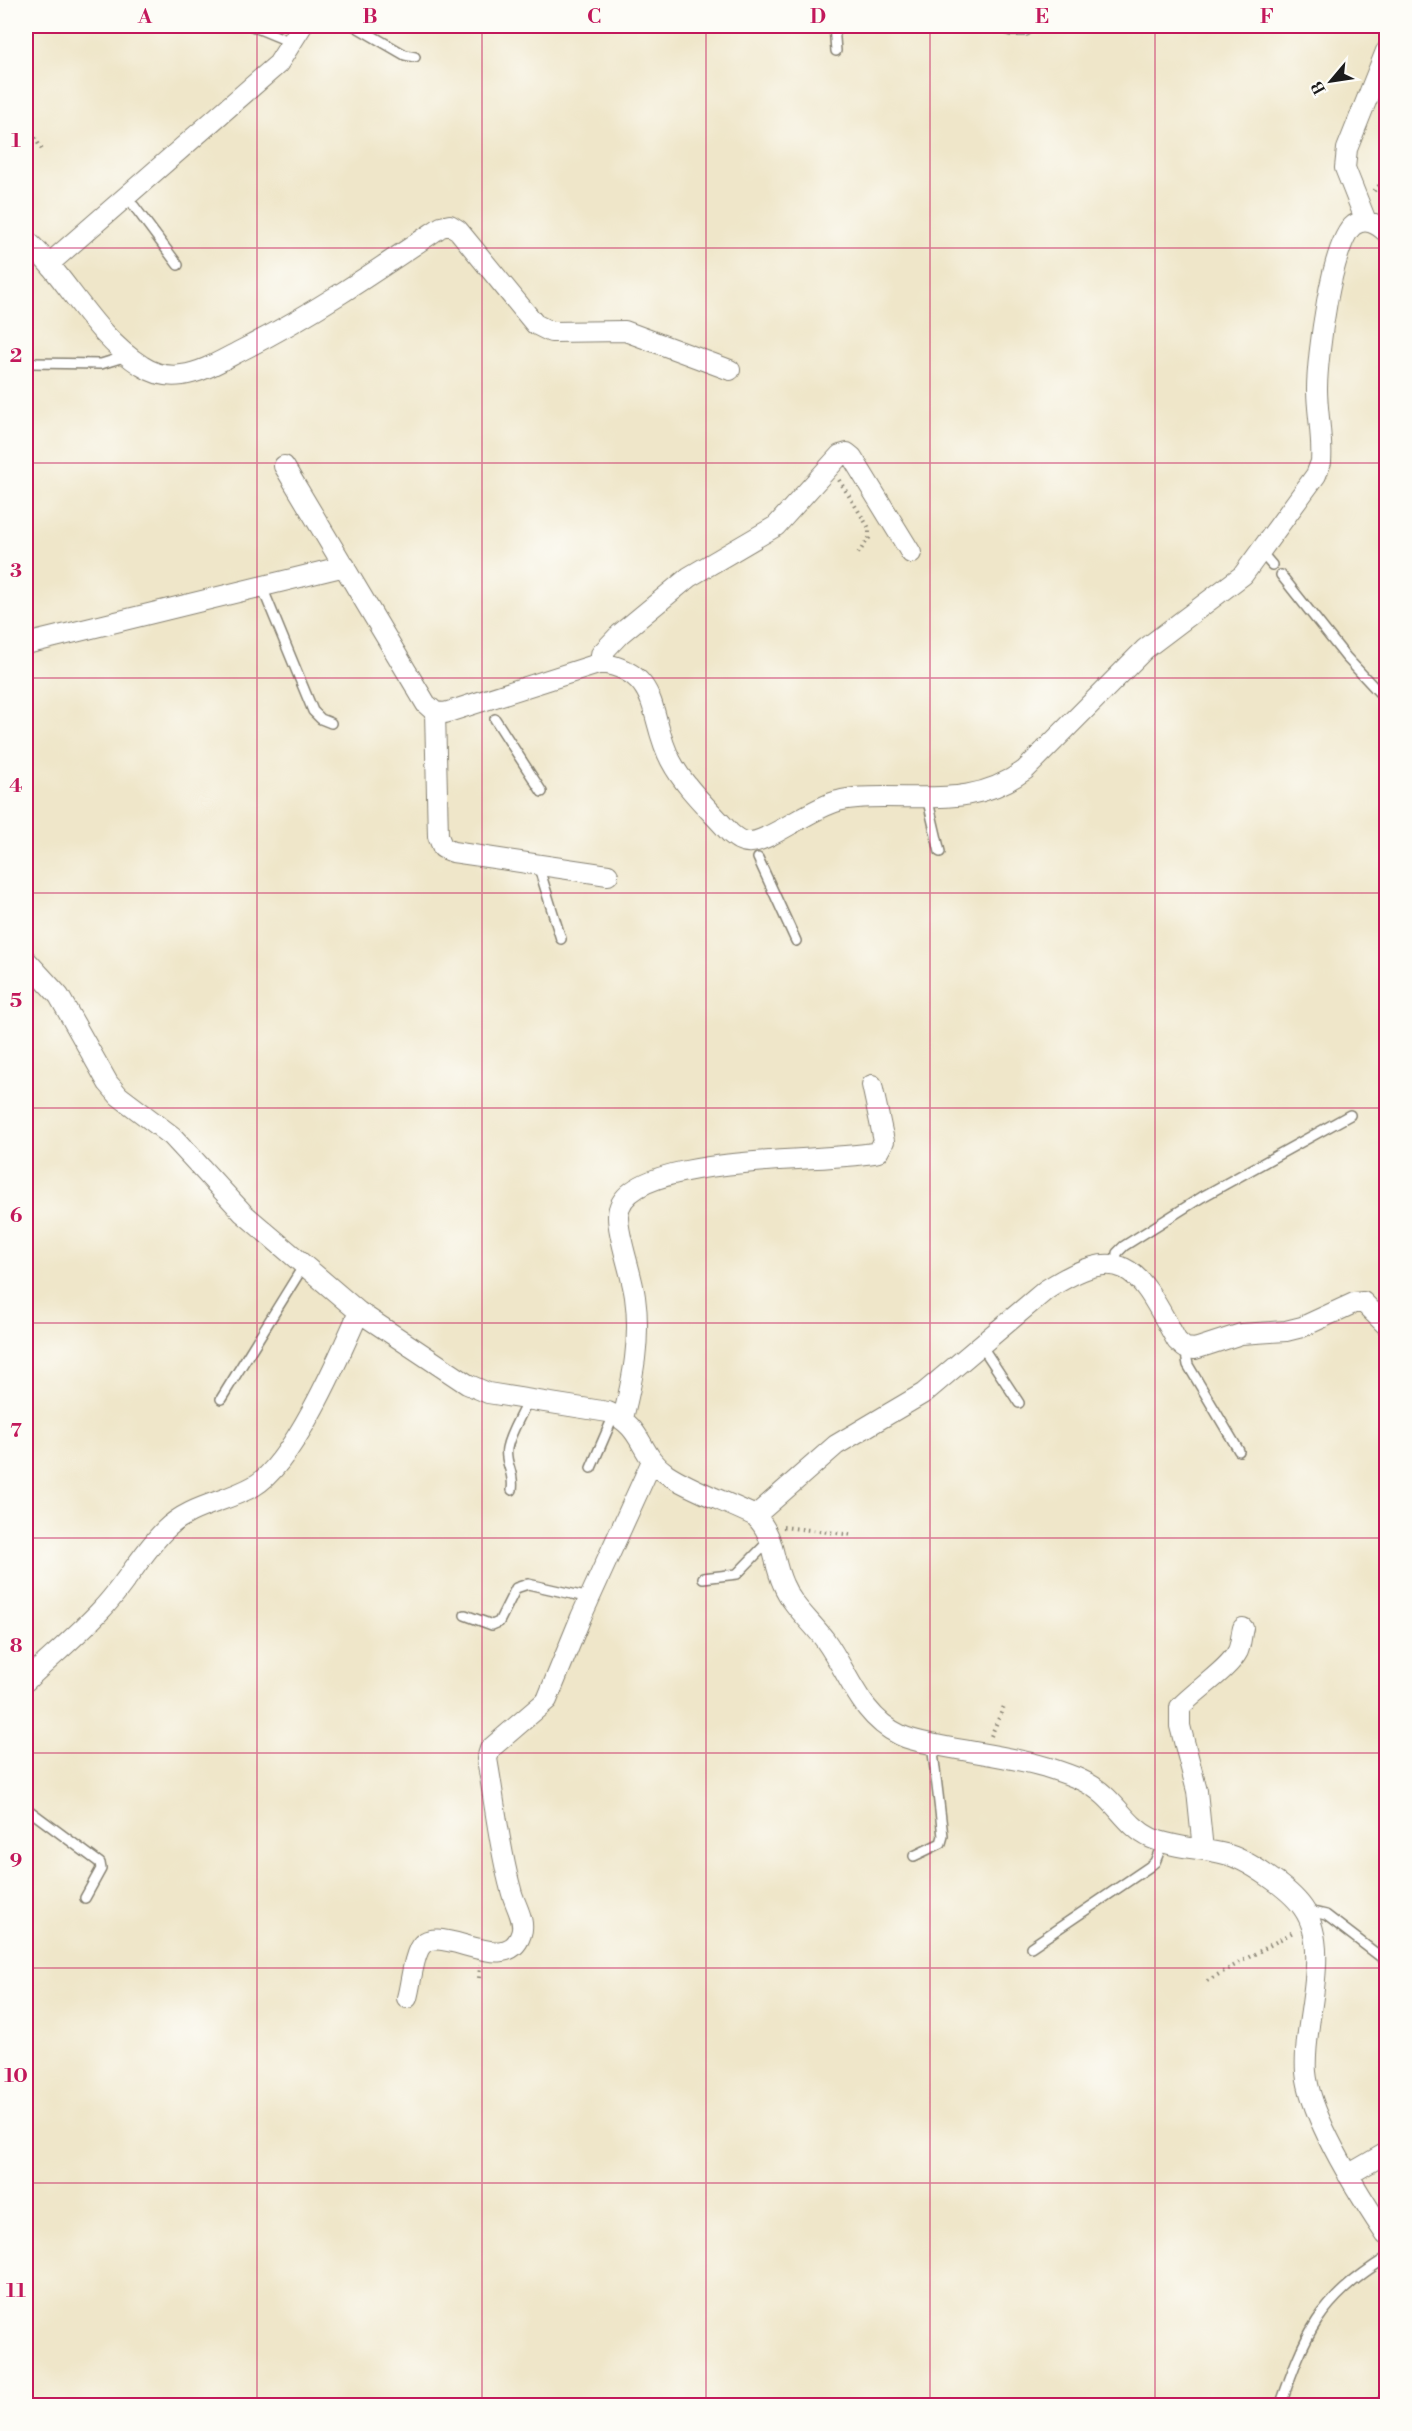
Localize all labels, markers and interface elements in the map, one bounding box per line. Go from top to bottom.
text: A [137,5,153,30]
text: B [362,5,378,30]
text: C [587,5,601,30]
text: D [810,5,826,30]
text: E [1035,5,1049,30]
text: F [1260,5,1274,30]
north arrow [1301,51,1361,111]
text: B [1307,78,1330,98]
text: 1 [11,129,21,154]
text: 2 [10,344,22,369]
text: 3 [10,559,22,584]
text: 4 [9,774,23,799]
text: 5 [10,989,22,1014]
text: 6 [10,1204,23,1229]
text: 7 [10,1419,22,1444]
text: 8 [10,1634,23,1659]
text: 9 [10,1849,22,1874]
text: 10 [4,2064,28,2089]
text: 11 [6,2279,26,2304]

